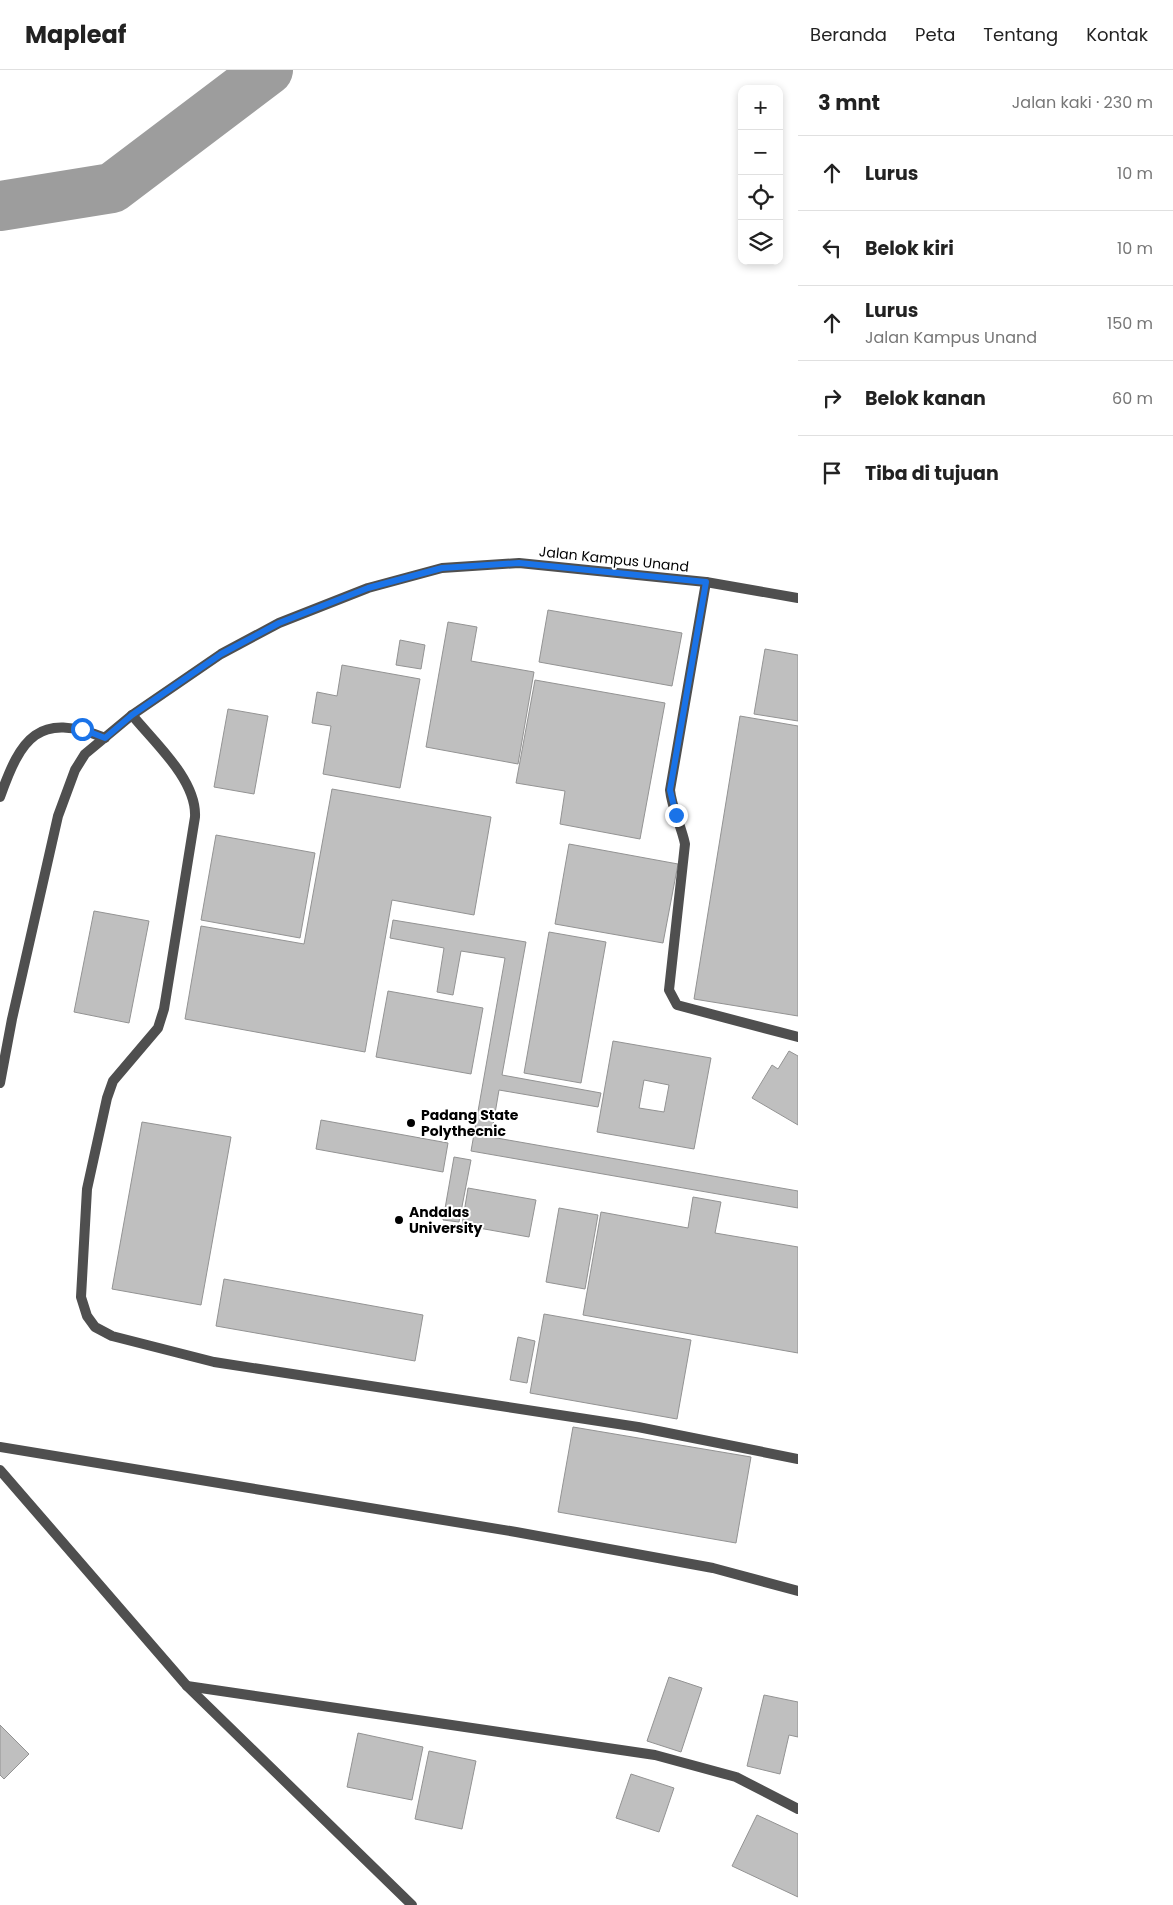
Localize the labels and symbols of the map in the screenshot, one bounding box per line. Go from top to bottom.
street label: Jalan Kampus Unand [538,541,690,577]
route start [71,718,94,741]
route end [665,804,688,827]
place label: Padang State Polythecnic [421,1105,519,1141]
marker: Padang State Polythecnic [405,1117,417,1129]
place label: Andalas University [409,1202,482,1238]
marker: Andalas University [393,1214,405,1226]

